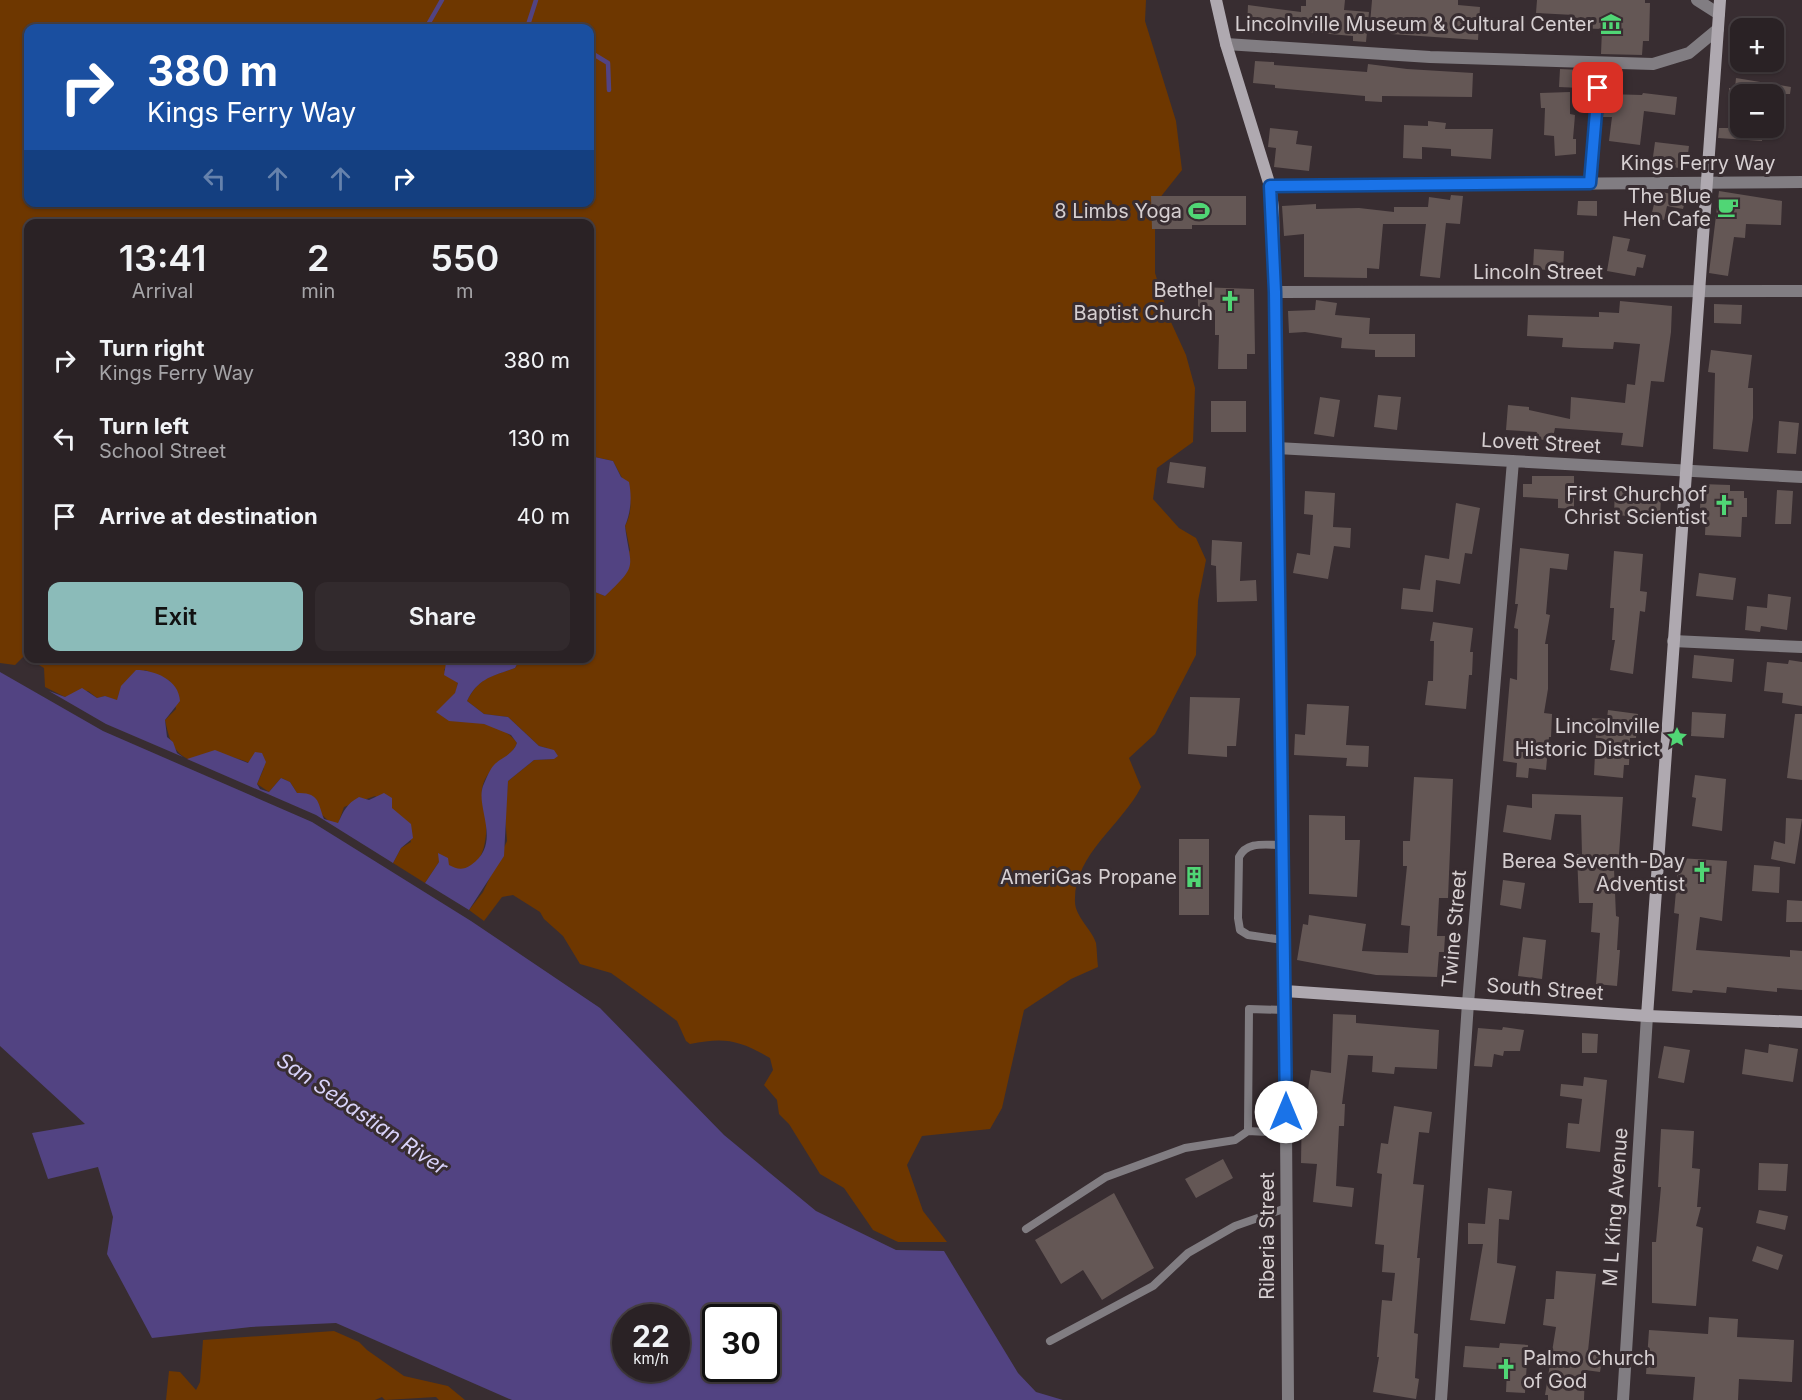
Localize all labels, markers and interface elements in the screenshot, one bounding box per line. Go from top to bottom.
place label: Lincolnville Museum & Cultural Center [1235,12,1594,36]
museum icon: Lincolnville Museum & Cultural Center [1599,12,1623,36]
map controls [1730,18,1784,138]
button: + [1730,18,1784,72]
text: 380 m [147,45,278,96]
icon: right [48,48,126,126]
pin [1572,62,1623,113]
icon: arrive [1581,71,1614,104]
button: − [1730,84,1784,138]
text: Kings Ferry Way [147,96,356,129]
street label: Kings Ferry Way [1621,151,1775,175]
icon: left [198,162,231,195]
icon: ahead [261,162,294,195]
icon: ahead [324,162,357,195]
icon: right [387,162,420,195]
place label: The Blue Hen Cafe [1623,184,1711,231]
cafe icon: The Blue Hen Cafe [1716,195,1740,219]
place label: 8 Limbs Yoga [1054,199,1182,223]
sports icon: 8 Limbs Yoga [1187,199,1211,223]
text: 13:41 [119,236,206,280]
text: 2 [307,236,330,280]
text: 550 [430,236,499,280]
street label: Lincoln Street [1473,260,1604,284]
place label: Bethel Baptist Church [1074,278,1213,325]
text: Arrival [132,279,193,303]
text: min [301,279,335,303]
text: m [456,279,473,303]
church icon: Bethel Baptist Church [1218,289,1242,313]
text: Turn right [99,335,205,361]
icon: right [48,344,81,377]
text: 380 m [503,347,570,373]
text: Kings Ferry Way [99,361,254,385]
text: Turn left [99,413,189,439]
icon: left [48,422,81,455]
text: 130 m [508,425,570,451]
street label: Lovett Street [1480,428,1602,458]
text: School Street [99,439,226,463]
place label: First Church of Christ Scientist [1564,482,1708,529]
church icon: First Church of Christ Scientist [1712,493,1736,517]
icon: arrive [48,500,81,533]
text: Arrive at destination [99,503,318,529]
text: 40 m [516,503,570,529]
button: Exit [48,582,303,651]
button: Share [315,582,570,651]
place label: Lincolnville Historic District [1515,714,1660,761]
place icon: Lincolnville Historic District [1665,725,1689,749]
place label: Berea Seventh-Day Adventist [1502,849,1685,896]
church icon: Berea Seventh-Day Adventist [1690,860,1714,884]
place label: AmeriGas Propane [1000,865,1177,889]
building icon: AmeriGas Propane [1182,865,1206,889]
street label: Twine Street [1437,869,1471,989]
street label: South Street [1486,973,1605,1005]
water label: San Sebastian River [272,1047,453,1181]
position arrow [1254,1080,1318,1144]
street label: M L King Avenue [1597,1127,1633,1287]
street label: Riberia Street [1255,1172,1279,1300]
speed limit sign: 30 [702,1304,780,1382]
text: 22 [632,1318,670,1354]
place label: Palmo Church of God [1523,1346,1656,1393]
text: km/h [633,1349,669,1368]
church icon: Palmo Church of God [1494,1357,1518,1381]

